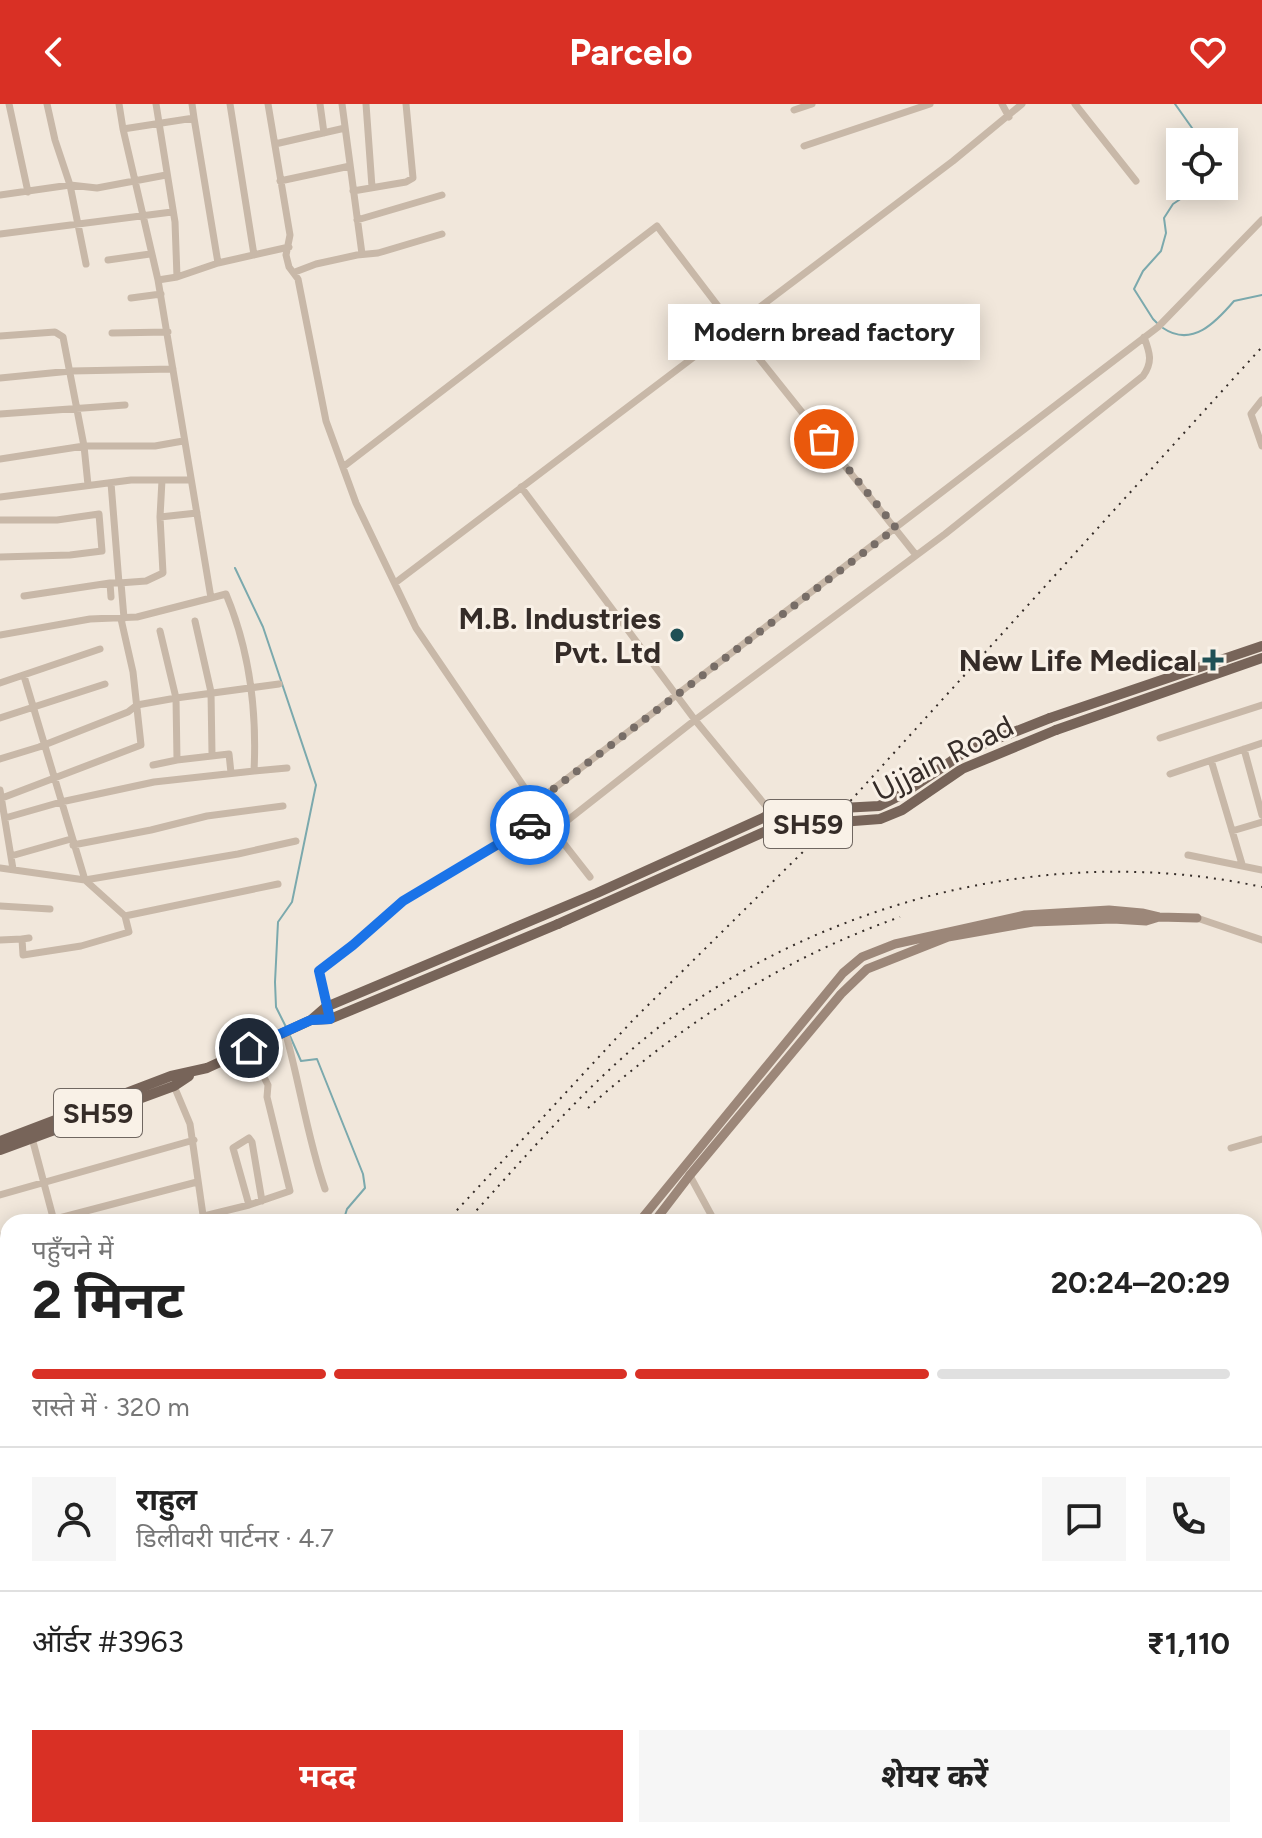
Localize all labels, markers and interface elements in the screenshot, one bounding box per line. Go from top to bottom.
icon: back [32,30,76,74]
icon: heart [1186,30,1230,74]
text: Parcelo [569,31,693,74]
map controls [1166,128,1238,200]
button: locate [1166,128,1238,200]
callout: Modern bread factory [668,303,980,359]
text: Modern bread factory [693,316,955,348]
pin [790,405,858,473]
icon: bag [802,417,846,461]
place label: M.B. Industries Pvt. Ltd [458,600,661,671]
marker: M.B. Industries Pvt. Ltd [668,626,686,644]
place label: New Life Medical [959,642,1197,679]
marker: New Life Medical [1204,651,1222,669]
street label: Ujjain Road [867,707,1019,809]
courier [490,785,570,865]
road number: SH59 [764,800,852,848]
icon: car [508,803,552,847]
pin [215,1014,283,1082]
icon: home [227,1026,271,1070]
road number: SH59 [54,1089,142,1137]
text: पहुँचने में [32,1234,113,1266]
text: 20:24–20:29 [1051,1264,1230,1301]
text: 2 मिनट [32,1269,184,1331]
text: रास्ते में · 320 m [32,1391,190,1423]
button: person [32,1477,116,1561]
button: chat [1042,1477,1126,1561]
button: phone [1146,1477,1230,1561]
text: राहुल [136,1481,197,1518]
text: डिलीवरी पार्टनर · 4.7 [136,1522,334,1554]
text: ऑर्डर #3963 [32,1623,184,1660]
text: ₹1,110 [1147,1625,1230,1662]
button: मदद [32,1730,623,1822]
button: शेयर करें [639,1730,1230,1822]

